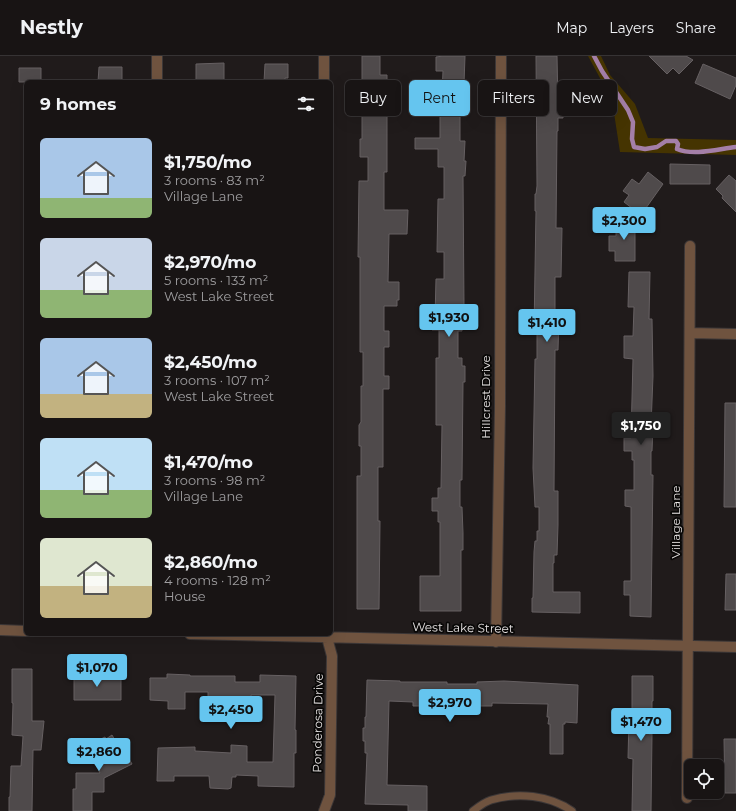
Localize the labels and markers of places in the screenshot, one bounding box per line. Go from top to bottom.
pin: $2,300 [591,207,657,241]
pin: $1,930 [416,304,482,338]
pin: $1,410 [514,309,580,343]
pin: $1,750 [608,412,674,446]
pin: $1,070 [64,654,130,688]
pin: $2,970 [417,689,483,723]
pin: $2,450 [198,696,264,730]
pin: $1,470 [608,708,674,742]
pin: $2,860 [66,738,132,772]

